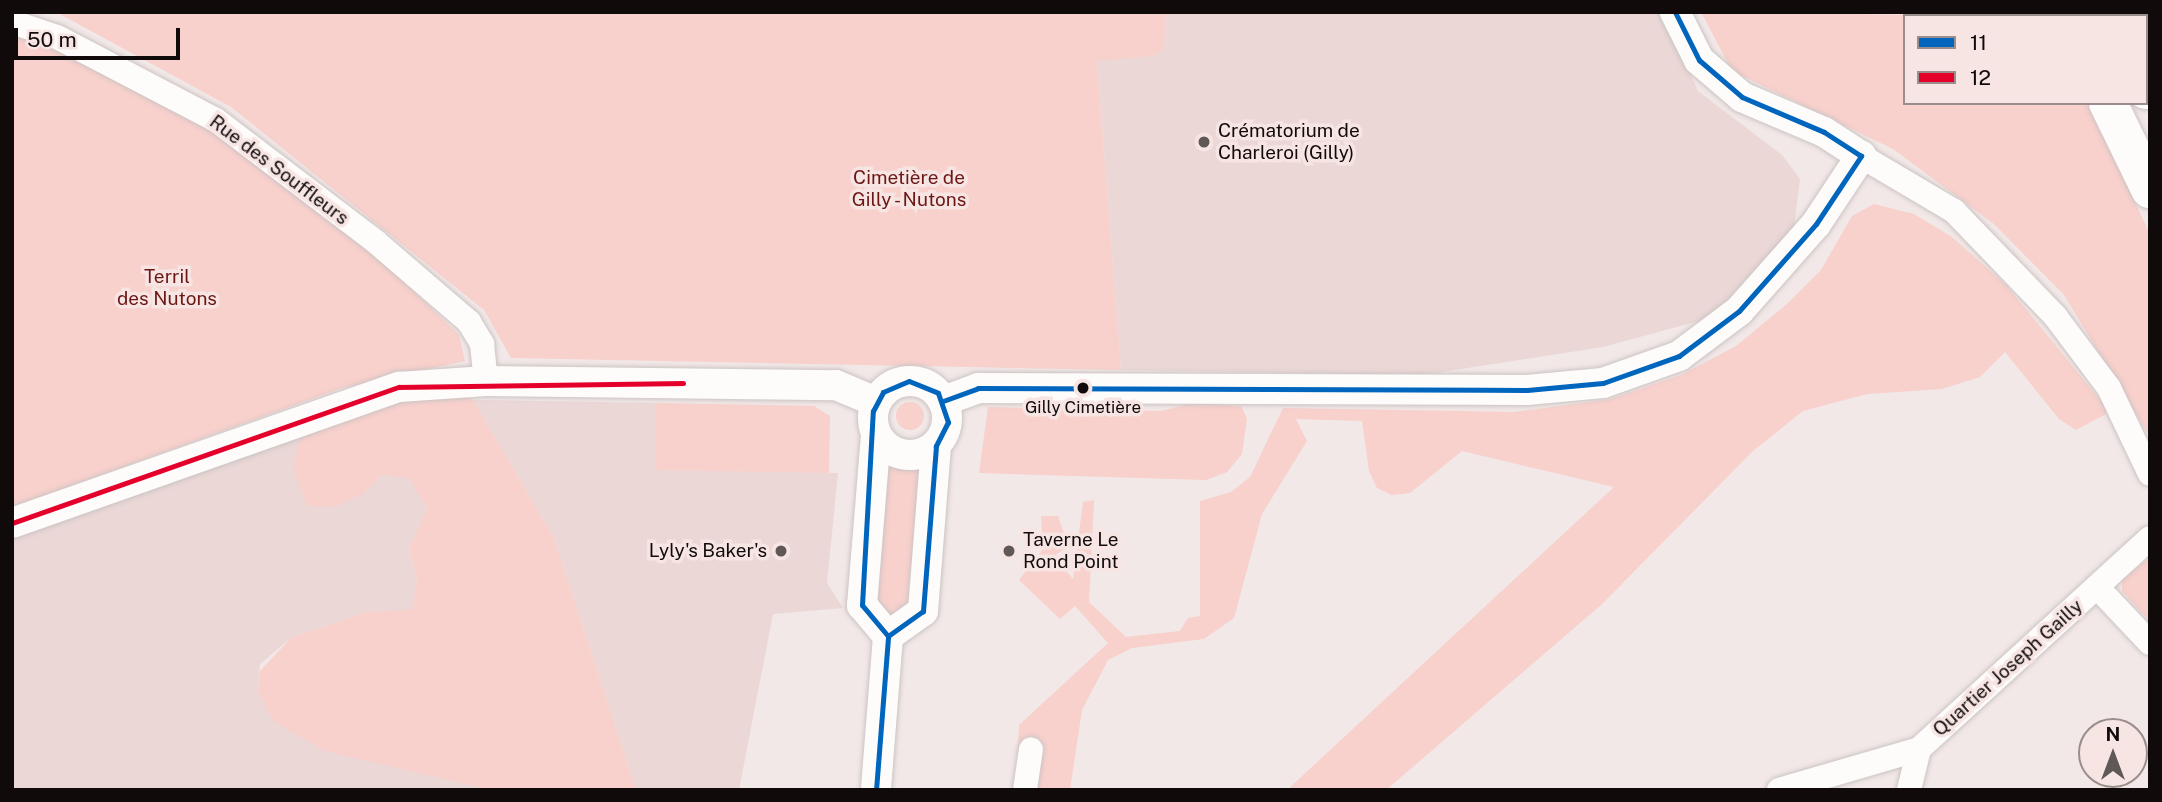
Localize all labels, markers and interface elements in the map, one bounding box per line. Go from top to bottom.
scale bar [18,14,184,58]
legend [1903,14,2148,105]
text: 50 m [27,27,77,52]
text: 11 [1970,30,1987,55]
text: 12 [1970,65,1991,90]
street label: Rue des Souffleurs [205,110,353,230]
place label: Crématorium de Charleroi (Gilly) [1218,120,1360,164]
marker: Crématorium de Charleroi (Gilly) [1196,134,1212,150]
park label: Cimetière de Gilly - Nutons [849,167,969,211]
park label: Terril des Nutons [117,266,217,310]
marker: Gilly Cimetière [1076,381,1090,395]
place label: Gilly Cimetière [1025,398,1141,418]
place label: Taverne Le Rond Point [1023,529,1119,573]
place label: Lyly's Baker's [649,540,767,562]
marker: Lyly's Baker's [773,543,789,559]
marker: Taverne Le Rond Point [1001,543,1017,559]
street label: Quartier Joseph Gailly [1929,595,2087,741]
north arrow [2078,718,2148,788]
text: N [2106,723,2120,745]

